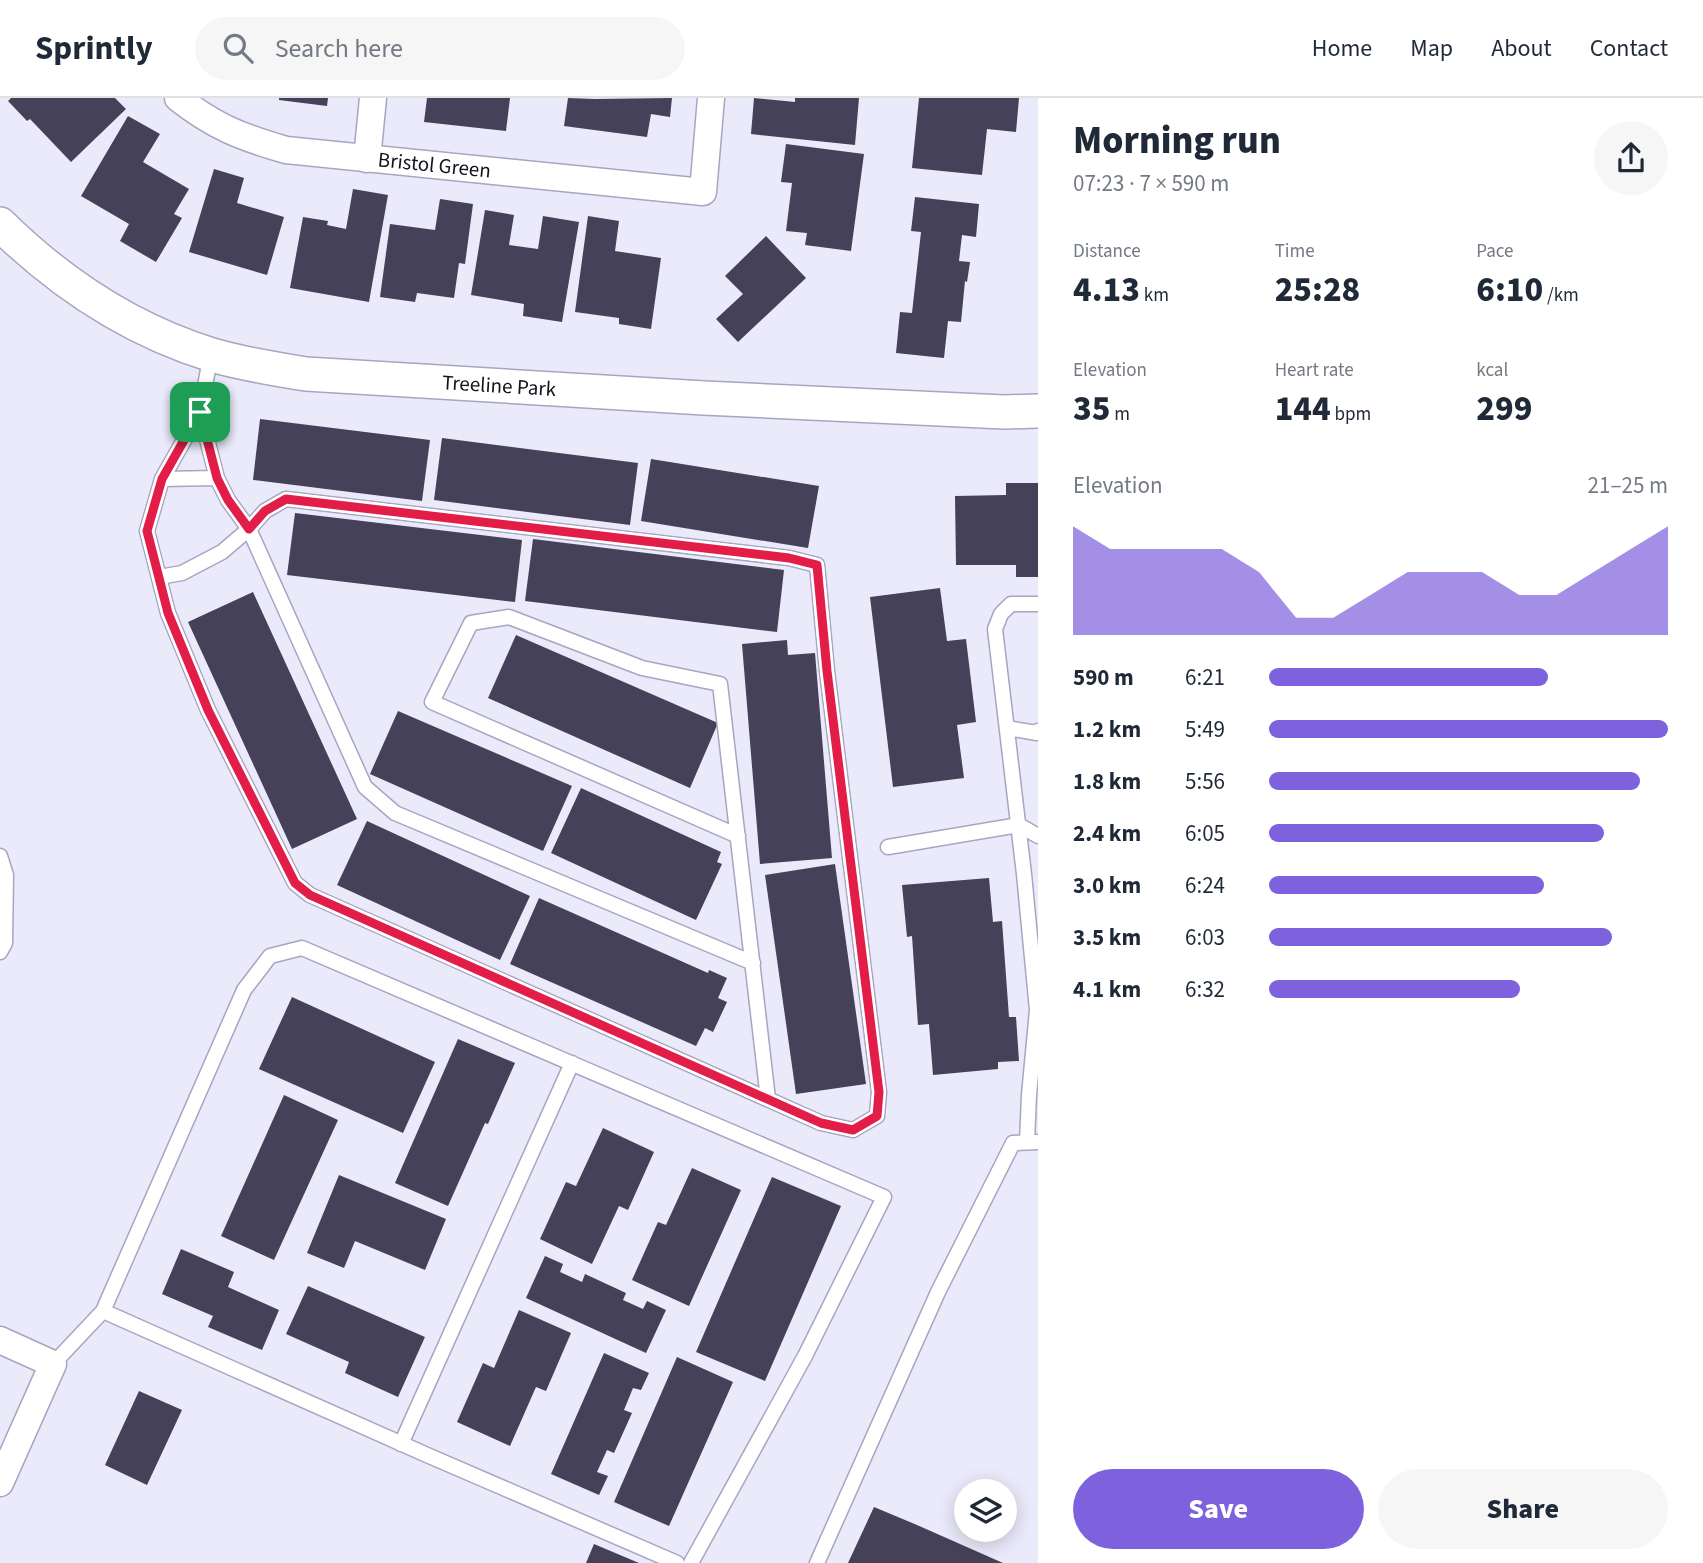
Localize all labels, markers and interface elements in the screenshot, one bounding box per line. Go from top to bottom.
search box [195,17,685,80]
text: Sprintly [35,25,153,72]
icon: search [219,29,257,67]
text: Search here [275,30,403,67]
text: Home [1312,31,1372,66]
text: Map [1410,31,1453,66]
text: About [1491,31,1552,66]
text: Contact [1590,31,1668,66]
text: Morning run [1073,114,1281,168]
button: share [1594,121,1668,195]
street label: Bristol Green [377,144,492,186]
text: 07:23 · 7 × 590 m [1073,167,1229,200]
text: Distance [1073,238,1141,265]
text: Time [1275,238,1315,265]
text: Pace [1476,238,1514,265]
text: 4.13 [1073,265,1140,315]
text: 25:28 [1275,265,1360,315]
text: 6:10 [1476,265,1543,315]
text: km [1140,282,1169,309]
text: /km [1543,282,1579,309]
text: Elevation [1073,357,1147,384]
text: Heart rate [1275,357,1354,384]
text: kcal [1476,357,1508,384]
street label: Treeline Park [441,367,558,404]
pin [170,382,230,442]
text: 35 [1073,384,1110,434]
text: 144 [1275,384,1331,434]
text: 299 [1476,384,1532,434]
icon: arrive [181,393,219,431]
text: m [1110,401,1130,428]
text: bpm [1331,401,1371,428]
text: Elevation [1073,469,1163,502]
text: 21–25 m [1588,469,1668,502]
text: 590 m [1073,661,1134,694]
text: 6:21 [1185,661,1225,694]
text: 1.2 km [1073,713,1141,746]
text: 5:49 [1185,713,1225,746]
text: 1.8 km [1073,765,1141,798]
text: 5:56 [1185,765,1225,798]
text: 2.4 km [1073,817,1141,850]
text: 6:05 [1185,817,1225,850]
text: 3.0 km [1073,869,1141,902]
text: 6:24 [1185,869,1225,902]
text: 3.5 km [1073,921,1141,954]
text: 6:03 [1185,921,1225,954]
text: 4.1 km [1073,973,1141,1006]
text: 6:32 [1185,973,1225,1006]
button: Save [1073,1469,1364,1549]
button: Share [1378,1469,1668,1549]
map controls [954,1479,1017,1542]
button: layers [954,1479,1017,1542]

